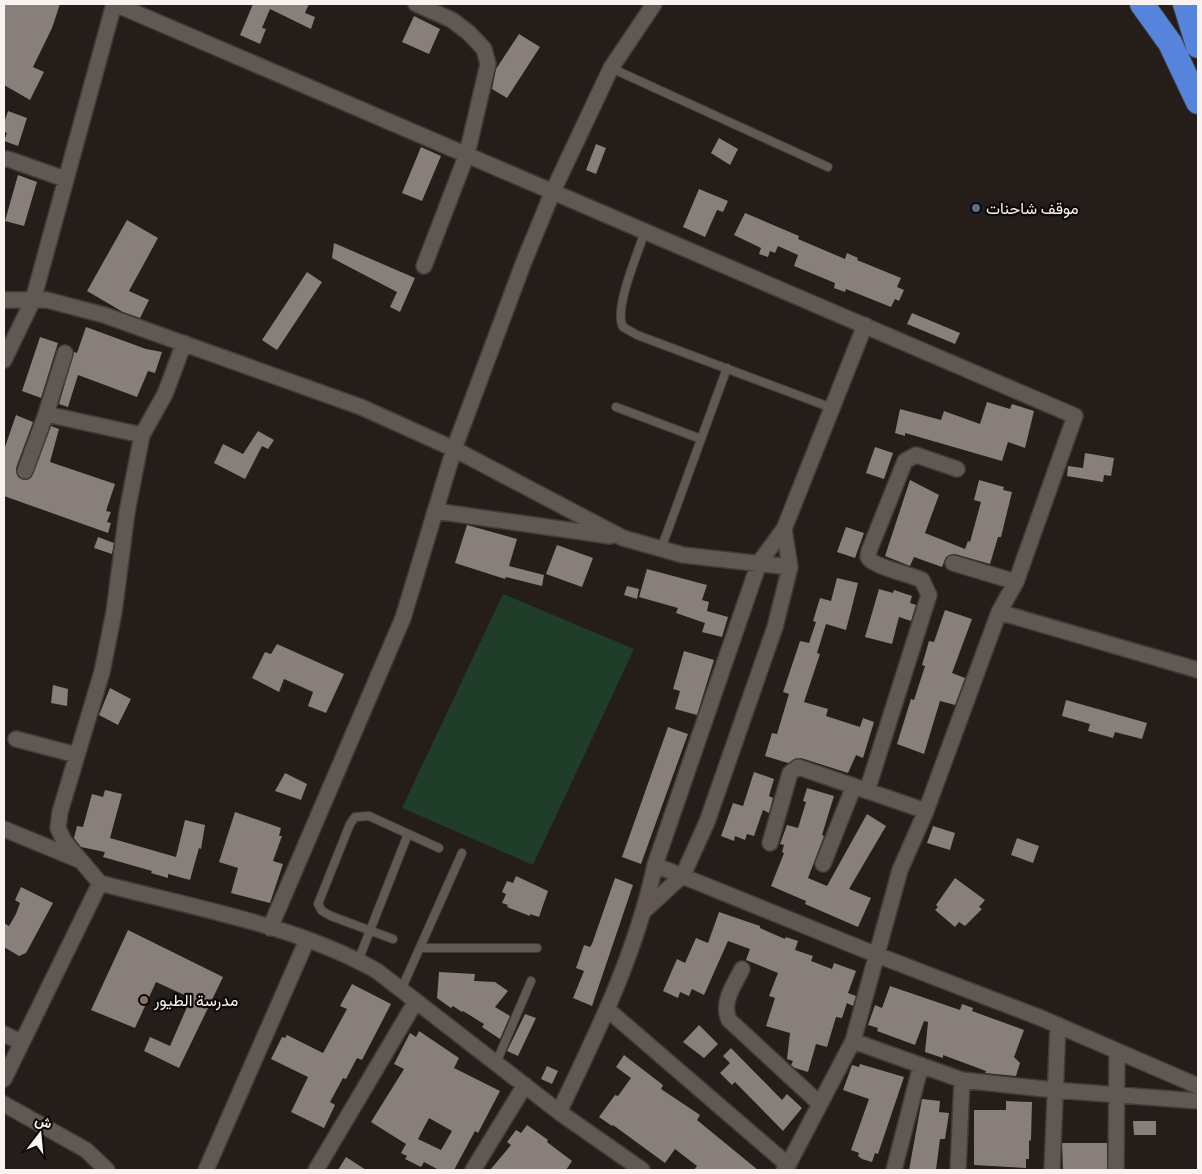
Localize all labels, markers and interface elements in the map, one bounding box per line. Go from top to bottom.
place label: موقف شاحنات [986,199,1079,219]
marker: موقف شاحنات [970,202,982,214]
place label: مدرسة الطيور [153,991,238,1011]
marker: مدرسة الطيور [138,994,150,1006]
north arrow [15,1109,65,1159]
text: ش [33,1111,54,1133]

